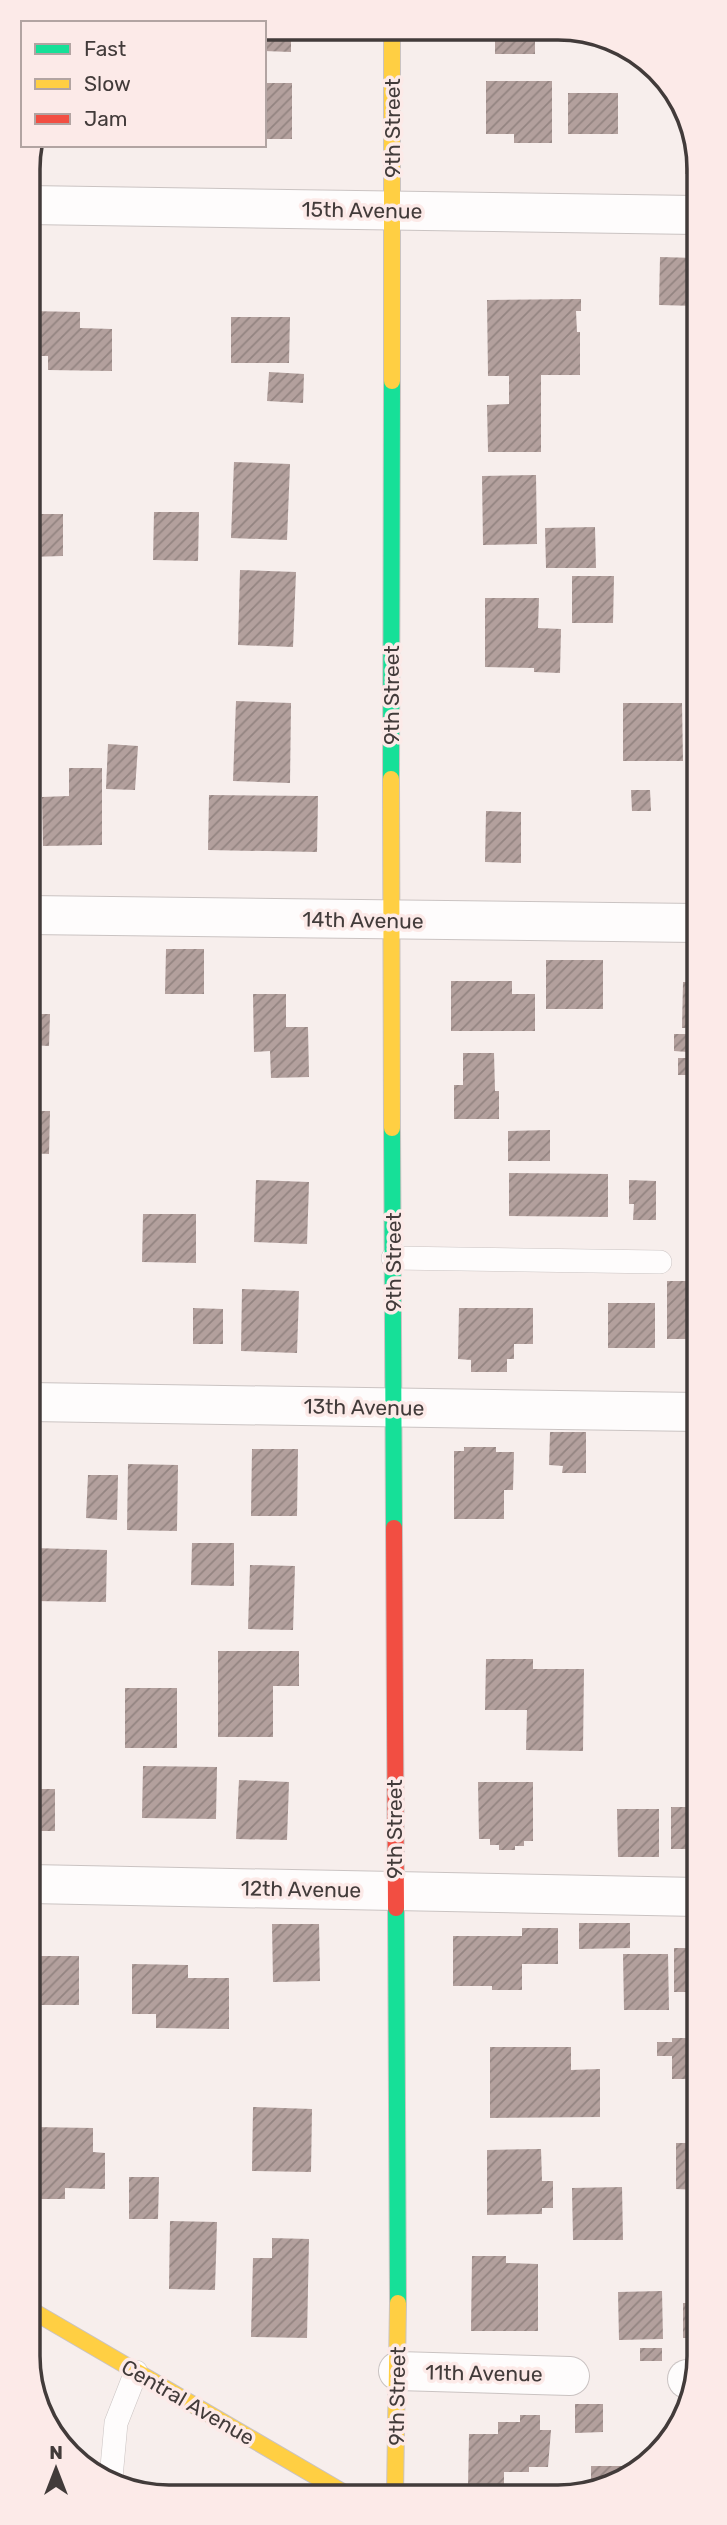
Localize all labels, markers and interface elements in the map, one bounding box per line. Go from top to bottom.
legend [21,21,266,147]
text: Fast [84,36,126,61]
text: Slow [84,71,131,96]
street label: 9th Street [380,78,405,178]
text: Jam [84,106,128,131]
street label: 15th Avenue [301,196,423,224]
street label: 9th Street [379,645,404,745]
street label: 14th Avenue [302,906,424,934]
street label: 9th Street [381,1212,406,1312]
street label: 13th Avenue [303,1393,425,1421]
street label: 9th Street [382,1779,407,1879]
street label: 12th Avenue [241,1875,361,1903]
street label: 9th Street [384,2346,410,2446]
street label: Central Avenue [117,2354,259,2450]
street label: 11th Avenue [425,2359,543,2387]
north arrow [21,2434,91,2504]
text: N [49,2441,63,2464]

